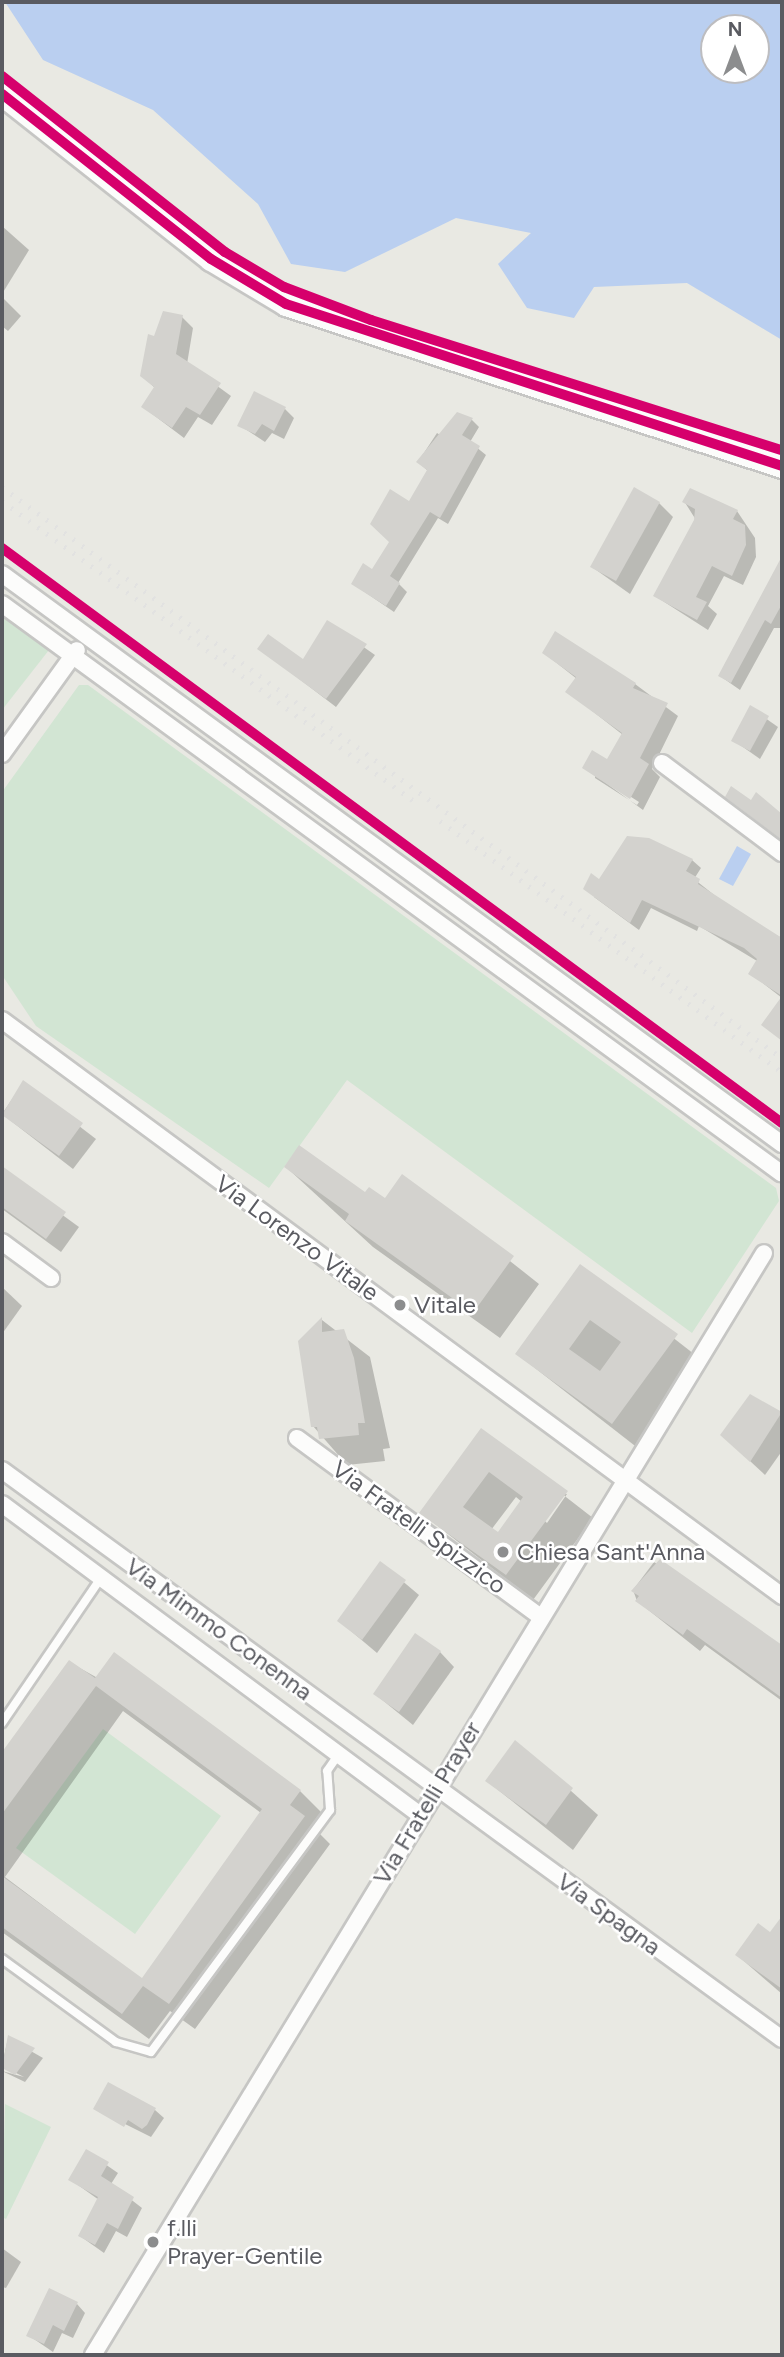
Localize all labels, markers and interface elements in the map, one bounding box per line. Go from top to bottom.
north arrow [700,14,770,84]
text: N [728,18,742,41]
street label: Via Lorenzo Vitale [210,1169,384,1307]
place label: Vitale [414,1291,476,1319]
marker: Vitale [392,1297,408,1313]
street label: Via Fratelli Spizzico [326,1454,512,1600]
place label: Chiesa Sant'Anna [517,1538,705,1566]
marker: Chiesa Sant'Anna [495,1544,511,1560]
street label: Via Mimmo Conenna [120,1552,318,1706]
street label: Via Fratelli Prayer [367,1716,487,1890]
street label: Via Spagna [551,1867,667,1961]
place label: f.lli Prayer-Gentile [167,2214,322,2270]
marker: f.lli Prayer-Gentile [145,2234,161,2250]

